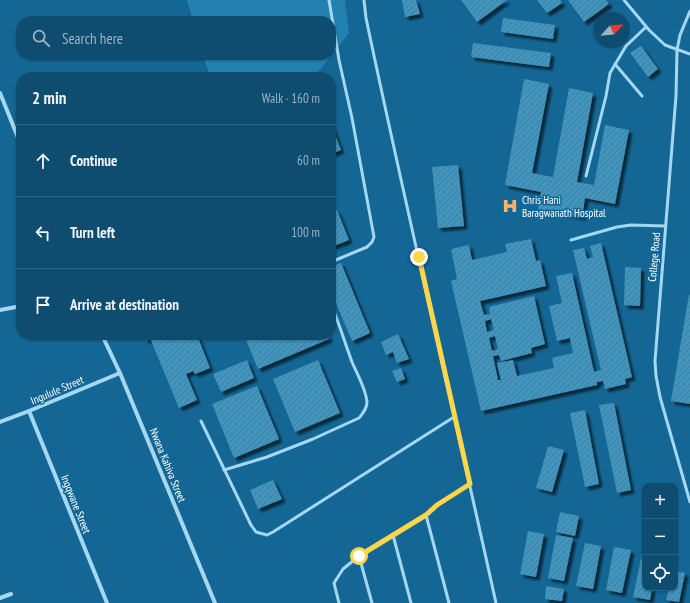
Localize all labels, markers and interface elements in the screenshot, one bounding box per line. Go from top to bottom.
north arrow [594,12,630,48]
search box [16,16,336,60]
icon: search [30,27,52,49]
text: Search here [62,29,123,48]
text: 2 min [32,87,66,109]
text: Walk · 160 m [262,90,320,107]
icon: ahead [32,150,54,172]
text: Continue [70,151,117,170]
text: 60 m [297,152,320,169]
place label: Chris Hani Baragwanath Hospital [522,193,606,220]
hospital icon: Chris Hani Baragwanath Hospital [501,197,519,215]
icon: left [32,222,54,244]
text: Turn left [70,223,115,242]
text: 100 m [291,224,320,241]
street label: College Road [645,232,663,282]
route end [410,248,428,266]
icon: arrive [32,294,54,316]
text: Arrive at destination [70,295,179,314]
street label: Ingulule Street [28,373,86,407]
street label: Nwana Kahiva Street [147,426,189,504]
street label: Ingqwane Street [58,473,94,535]
map controls [642,483,678,591]
button: + [642,483,678,519]
button: − [642,519,678,555]
route start [350,547,368,565]
button: locate [642,555,678,591]

